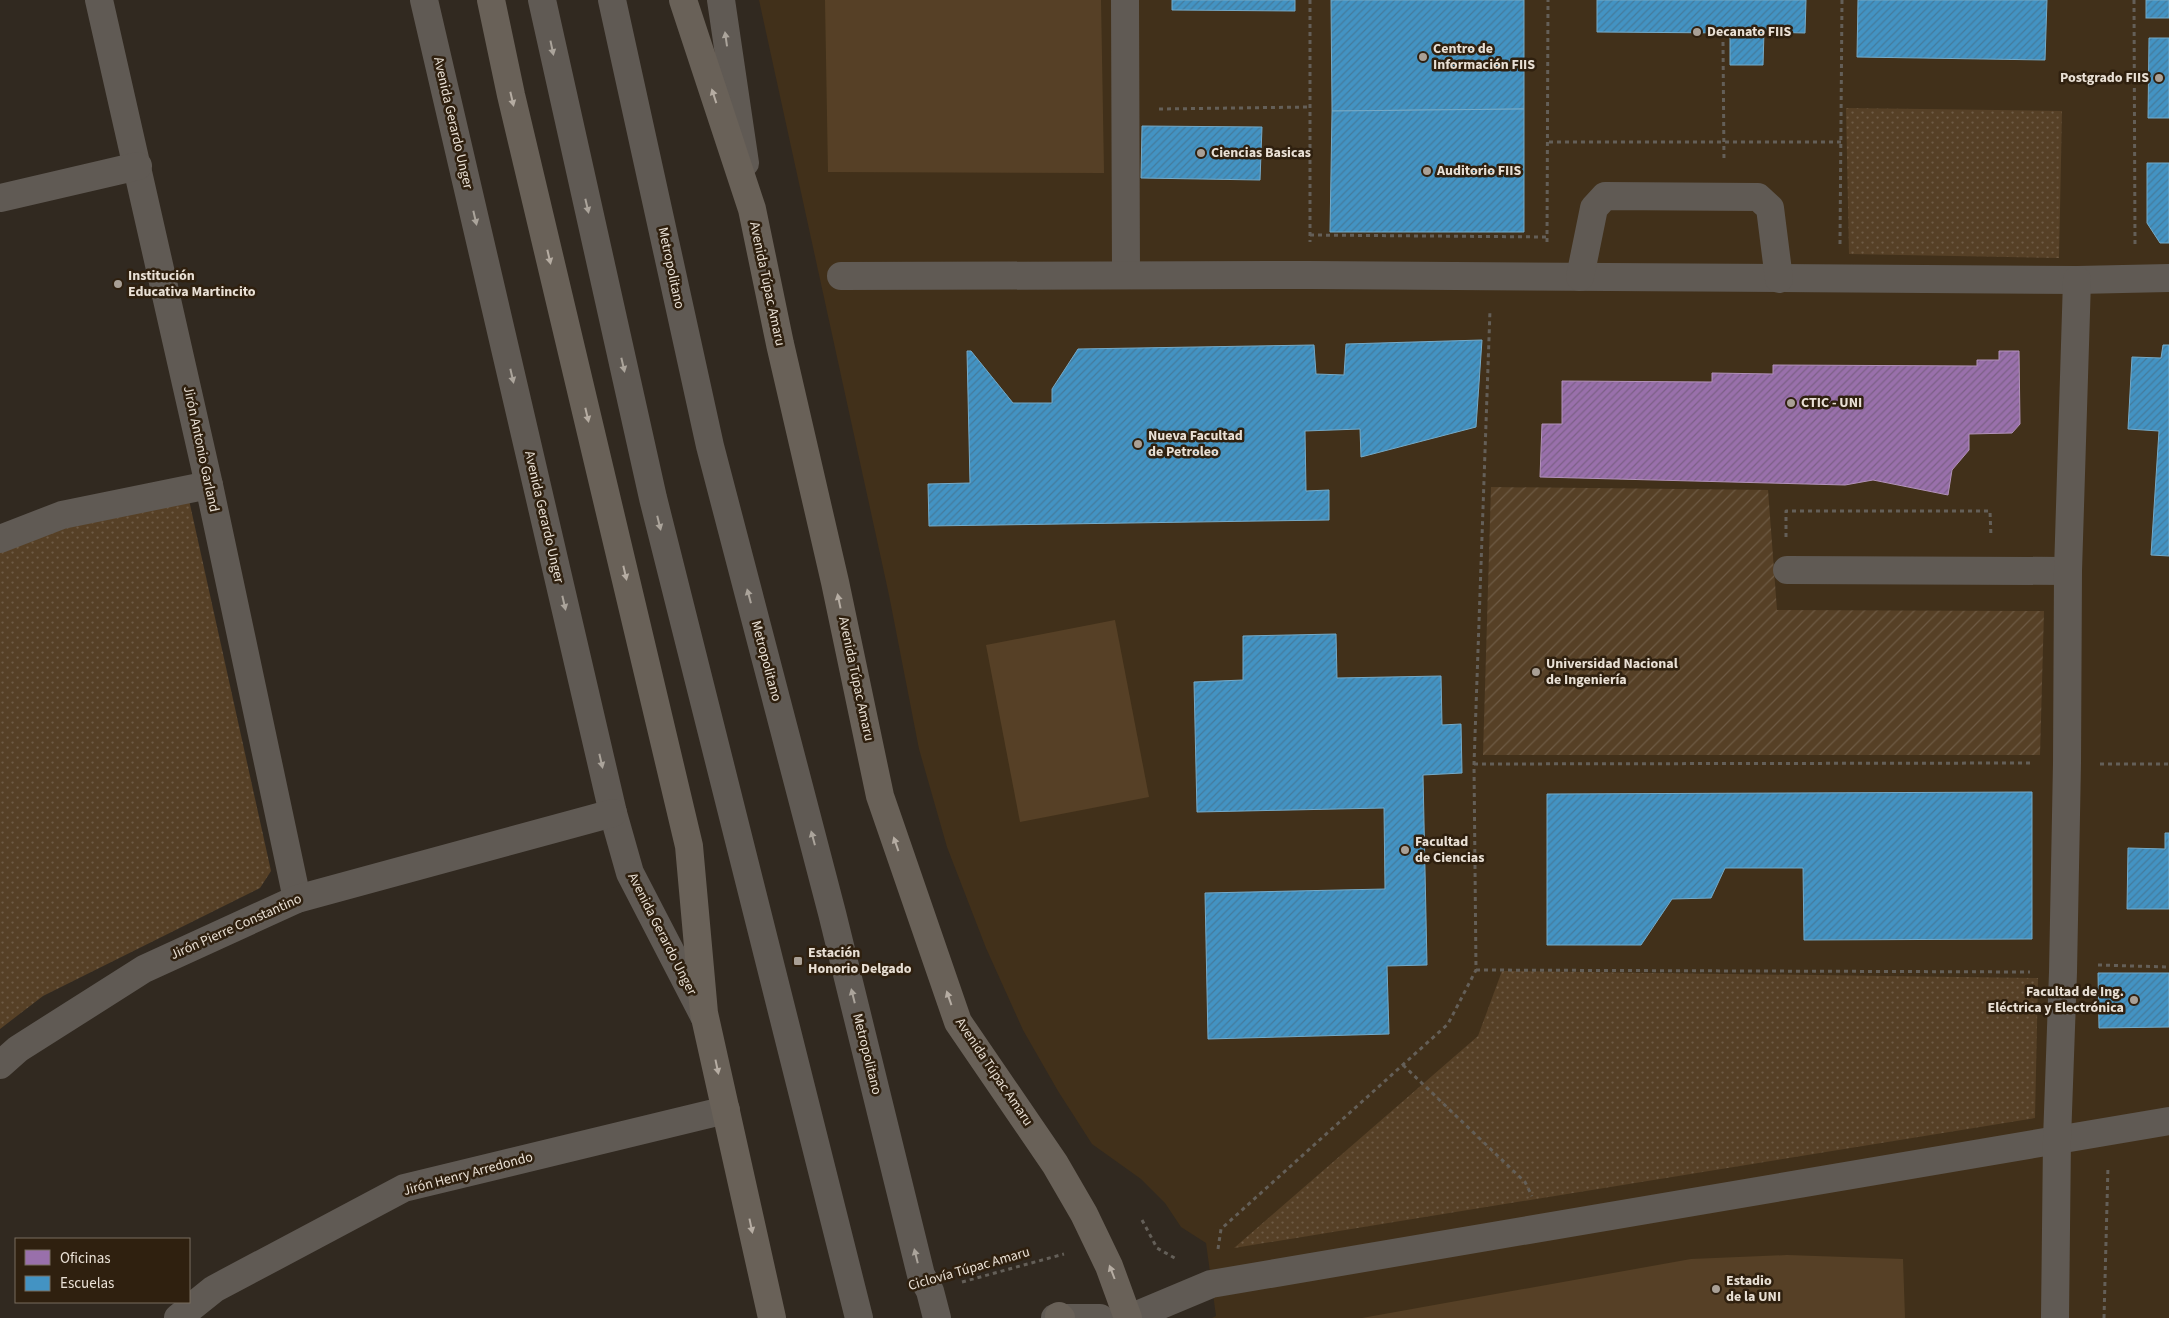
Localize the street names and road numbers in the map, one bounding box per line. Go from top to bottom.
street label: Avenida Gerardo Unger [428,55,478,191]
street label: Avenida Túpac Amaru [744,220,790,348]
street label: Metropolitano [653,225,689,311]
street label: Jirón Antonio Garland [178,384,224,514]
street label: Avenida Gerardo Unger [519,449,569,585]
street label: Avenida Túpac Amaru [833,615,879,743]
street label: Metropolitano [746,618,786,704]
street label: Avenida Gerardo Unger [622,869,702,999]
street label: Jirón Pierre Constantino [167,889,305,965]
street label: Metropolitano [847,1011,887,1097]
street label: Avenida Túpac Amaru [950,1014,1038,1130]
street label: Jirón Henry Arredondo [401,1147,535,1201]
street label: Ciclovía Túpac Amaru [906,1242,1032,1296]

